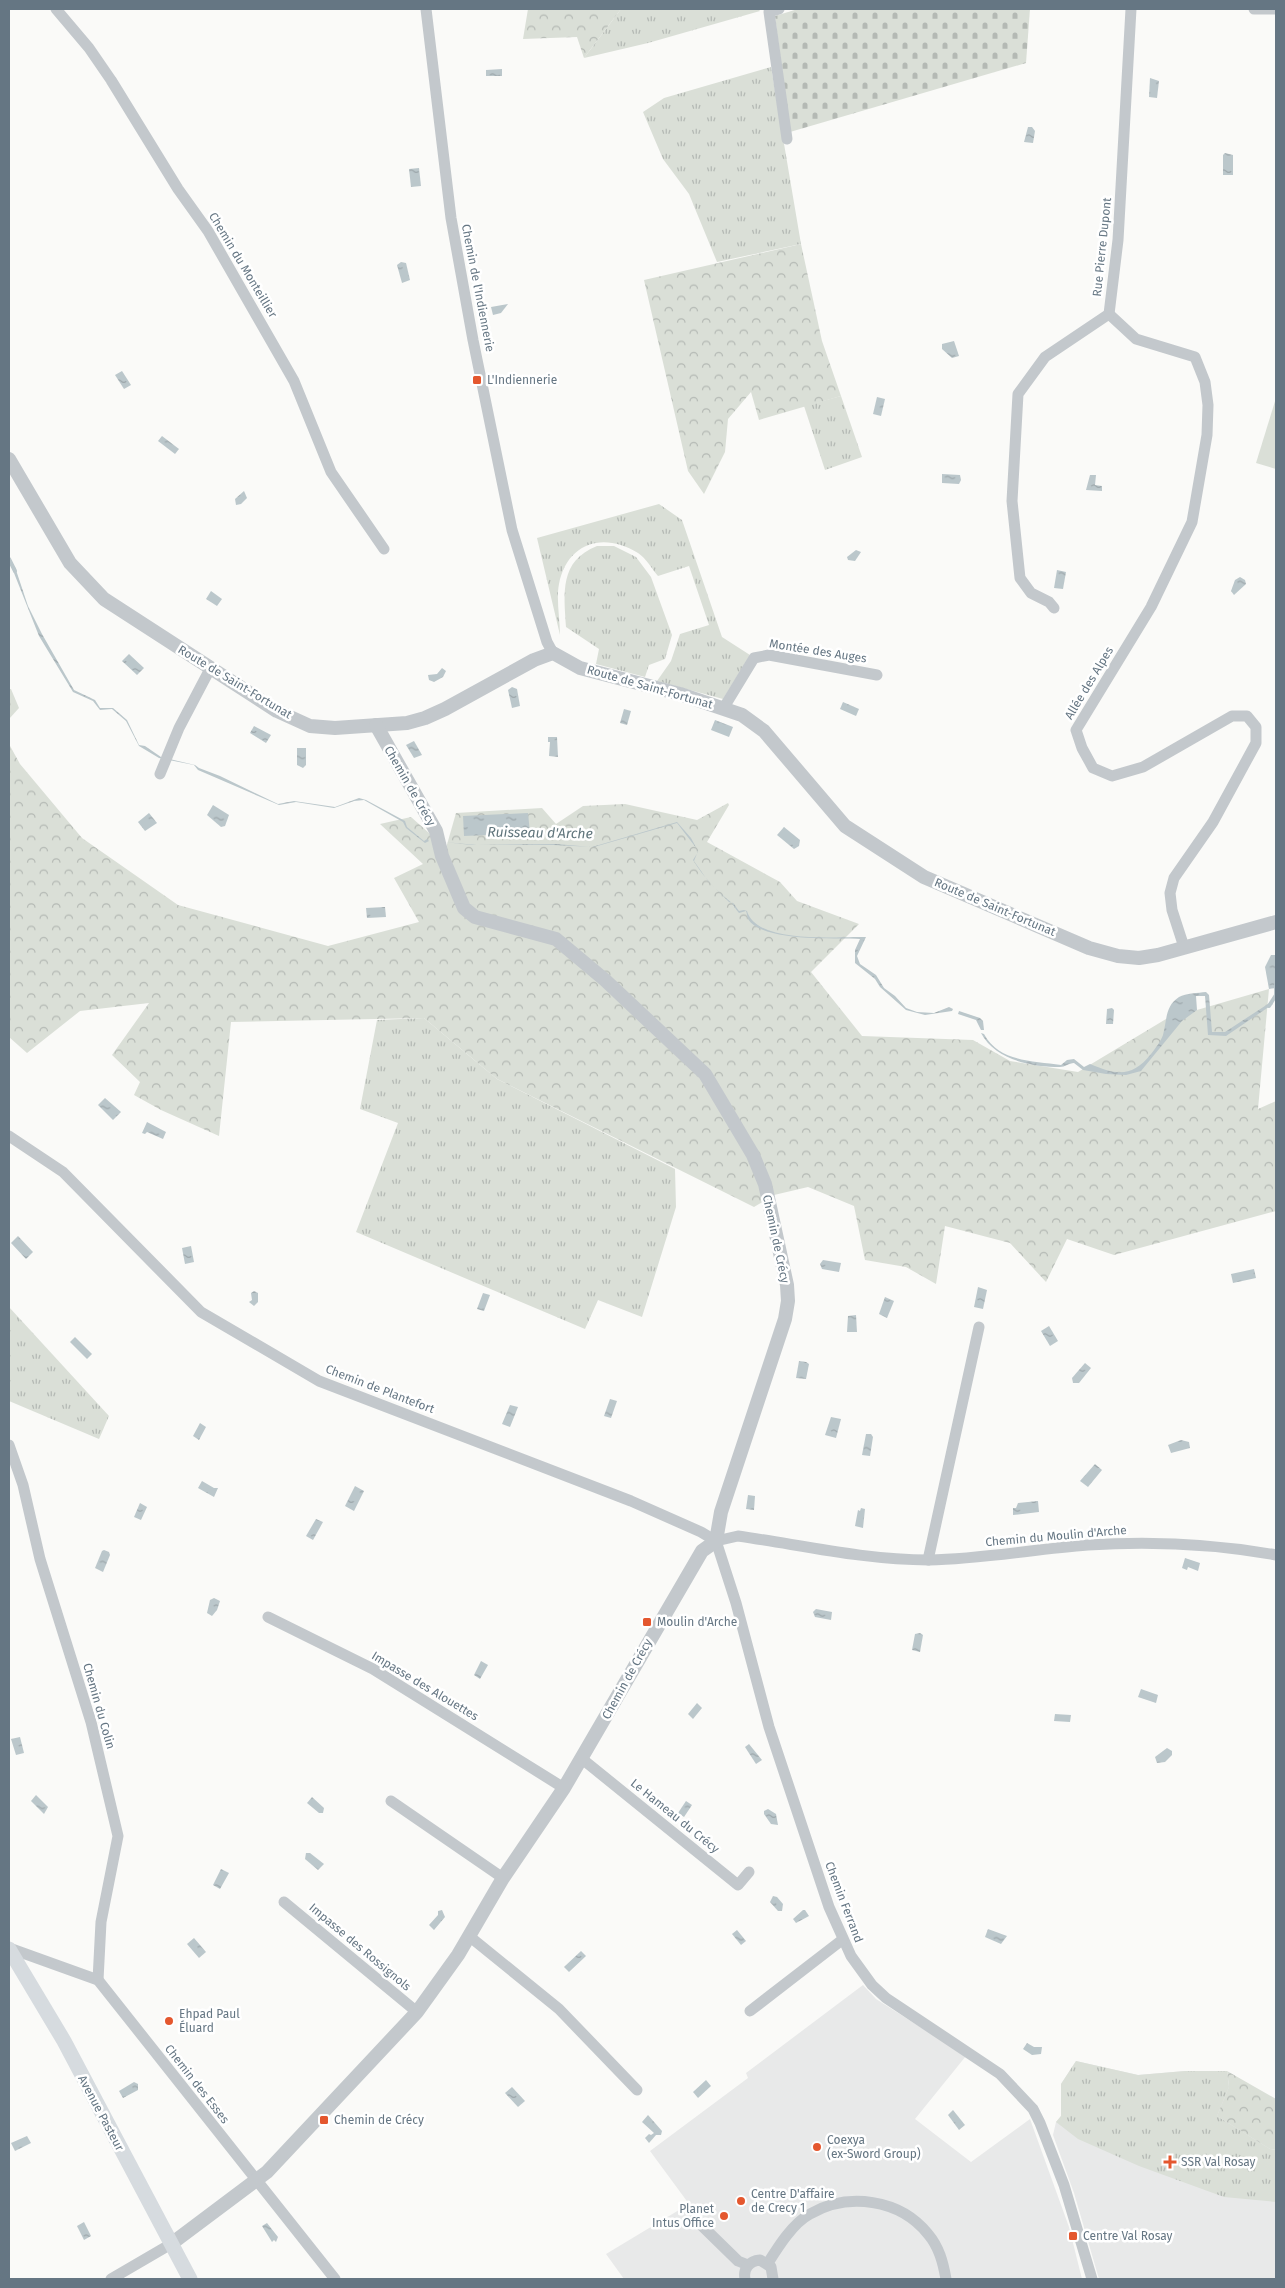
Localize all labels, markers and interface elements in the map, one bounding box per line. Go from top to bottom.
street label: Rue Pierre Dupont [1090,196,1114,297]
street label: Chemin du Monteillier [206,210,280,321]
street label: Chemin de l'Indiennerie [459,223,497,353]
place label: L'Indiennerie [487,373,557,387]
marker: L'Indiennerie [471,374,483,386]
street label: Montée des Auges [768,636,868,666]
street label: Route de Saint-Fortunat [176,642,295,722]
street label: Allée des Alpes [1062,644,1116,722]
street label: Route de Saint-Fortunat [585,662,715,712]
street label: Chemin de Crécy [381,744,439,829]
water label: Ruisseau d'Arche [487,824,593,842]
street label: Route de Saint-Fortunat [932,875,1058,939]
street label: Chemin de Crécy [760,1194,792,1285]
street label: Chemin de Plantefort [324,1362,437,1416]
street label: Chemin du Moulin d'Arche [985,1523,1127,1549]
place label: Moulin d'Arche [657,1615,737,1629]
marker: Moulin d'Arche [641,1616,653,1628]
street label: Chemin de Crécy [599,1636,655,1722]
street label: Impasse des Alouettes [369,1649,481,1724]
street label: Chemin du Colin [80,1661,118,1751]
street label: Le Hameau du Crécy [628,1776,722,1856]
street label: Chemin Ferrand [822,1860,866,1944]
street label: Impasse des Rossignols [306,1900,414,1994]
place label: Ehpad Paul Éluard [179,2007,240,2035]
marker: Ehpad Paul Éluard [163,2015,175,2027]
street label: Chemin des Esses [162,2042,232,2126]
street label: Avenue Pasteur [75,2073,127,2154]
place label: Chemin de Crécy [334,2113,424,2127]
marker: Chemin de Crécy [318,2114,330,2126]
place label: Coexya (ex-Sword Group) [827,2133,921,2161]
marker: Coexya (ex-Sword Group) [811,2141,823,2153]
marker: SSR Val Rosay [1163,2155,1177,2169]
place label: SSR Val Rosay [1181,2155,1256,2169]
place label: Centre D'affaire de Crecy 1 [751,2187,835,2215]
marker: Centre D'affaire de Crecy 1 [735,2195,747,2207]
place label: Planet Intus Office [652,2202,715,2230]
marker: Planet Intus Office [718,2210,730,2222]
place label: Centre Val Rosay [1083,2229,1173,2243]
marker: Centre Val Rosay [1067,2230,1079,2242]

